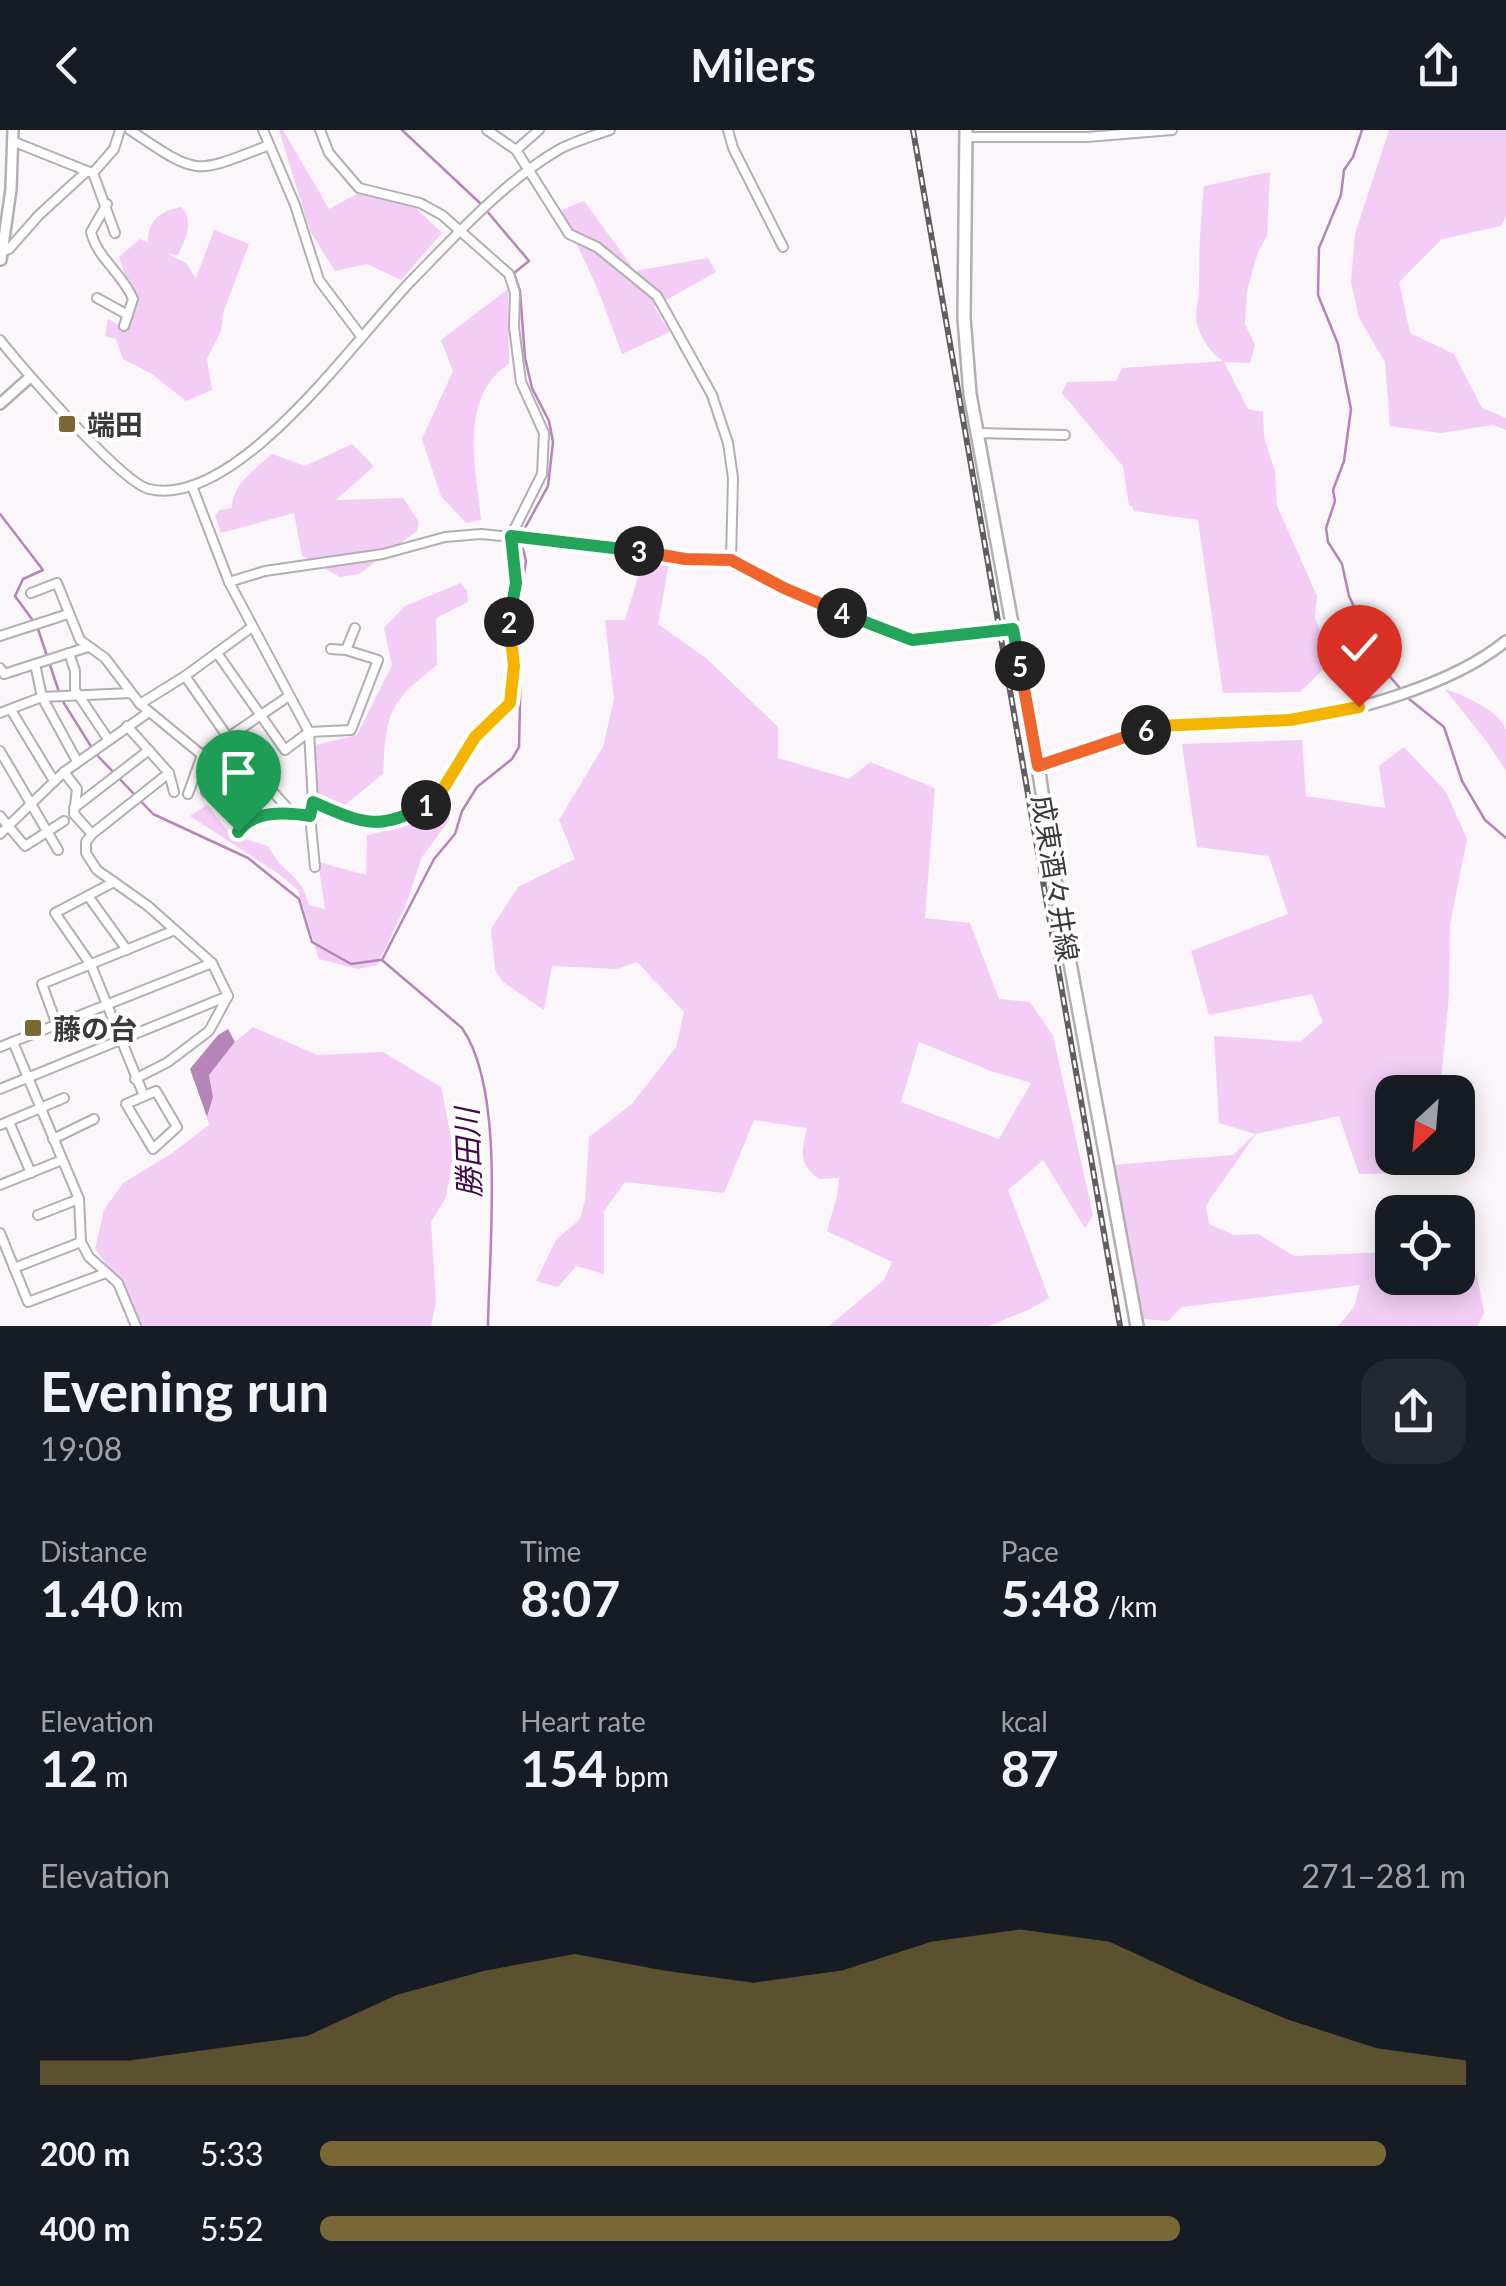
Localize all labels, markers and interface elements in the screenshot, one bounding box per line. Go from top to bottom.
icon: back [40,38,95,93]
text: Milers [690,38,816,92]
icon: share [1411,38,1466,93]
place label: 端田 [87,407,143,441]
marker: 端田 [56,413,78,435]
pin: 3 [614,526,664,576]
text: 3 [631,534,647,568]
pin: 4 [817,588,867,638]
text: 4 [834,596,850,630]
pin: 2 [484,597,534,647]
text: 2 [501,605,517,639]
pin [1317,605,1402,708]
icon: check [1332,620,1387,675]
pin: 5 [995,641,1045,691]
text: 5 [1012,649,1028,683]
pin: 6 [1121,705,1171,755]
text: 6 [1138,713,1154,747]
pin [196,730,281,833]
icon: arrive [211,745,266,800]
pin: 1 [401,780,451,830]
text: 1 [418,788,434,822]
street label: 成東酒々井線 [1026,792,1086,964]
place label: 藤の台 [53,1011,137,1045]
marker: 藤の台 [22,1017,44,1039]
north arrow [1375,1075,1475,1175]
map controls [1375,1075,1475,1295]
water label: 勝田川 [447,1104,487,1199]
button: locate [1375,1195,1475,1295]
text: Evening run [40,1358,329,1424]
button: share [1361,1359,1466,1464]
text: 19:08 [40,1429,122,1468]
text: Distance [40,1534,147,1568]
text: Time [520,1534,581,1568]
text: Pace [1001,1534,1059,1568]
text: 1.40 [40,1568,139,1628]
text: 8:07 [520,1568,620,1628]
text: 5:48 [1001,1568,1101,1628]
text: km [139,1589,183,1623]
text: /km [1101,1589,1158,1623]
text: Elevation [40,1704,154,1738]
text: Heart rate [520,1704,646,1738]
text: kcal [1001,1704,1048,1738]
text: 12 [40,1738,98,1798]
text: 154 [520,1738,607,1798]
text: 87 [1001,1738,1059,1798]
text: m [98,1759,128,1793]
text: bpm [607,1759,669,1793]
text: Elevation [40,1856,170,1895]
text: 271–281 m [1302,1856,1466,1895]
text: 200 m [40,2134,130,2173]
text: 5:33 [200,2134,264,2173]
text: 400 m [40,2209,130,2248]
text: 5:52 [200,2209,264,2248]

